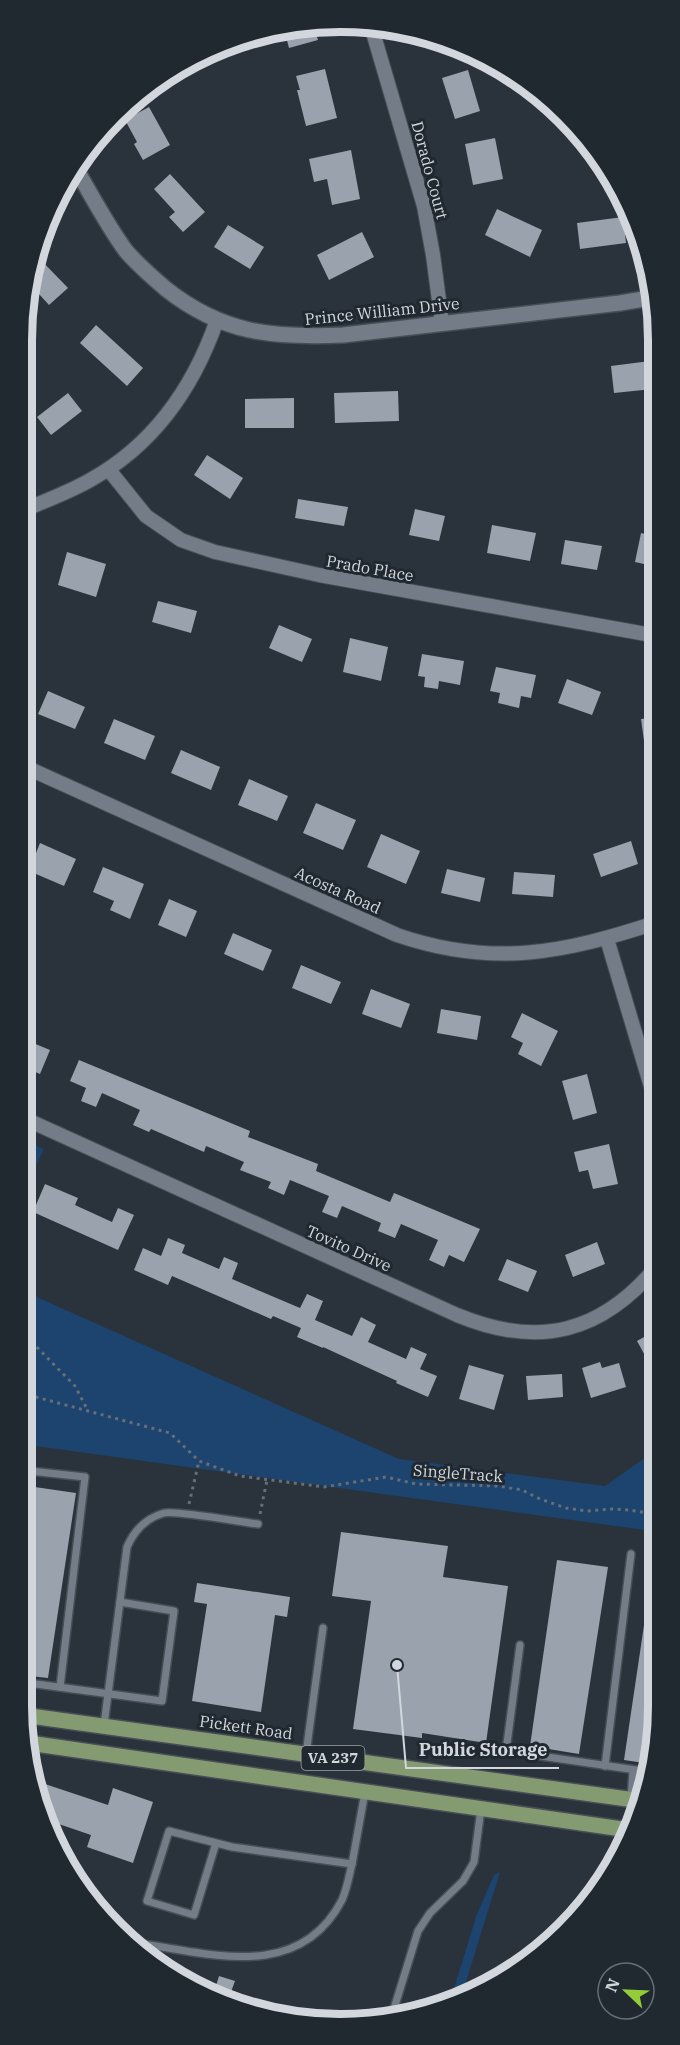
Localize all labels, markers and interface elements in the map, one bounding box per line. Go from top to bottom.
street label: Dorado Court [407,119,453,222]
street label: Prince William Drive [304,293,460,329]
street label: Prado Place [325,550,415,586]
street label: Acosta Road [292,862,384,918]
street label: Tovito Drive [303,1220,395,1276]
street label: SingleTrack [412,1460,504,1486]
street label: Pickett Road [198,1711,294,1743]
callout: Public Storage [406,1732,559,1768]
text: Public Storage [419,1738,547,1761]
road number: VA 237 [302,1746,364,1770]
north arrow [596,1961,656,2021]
text: N [601,1975,624,1995]

